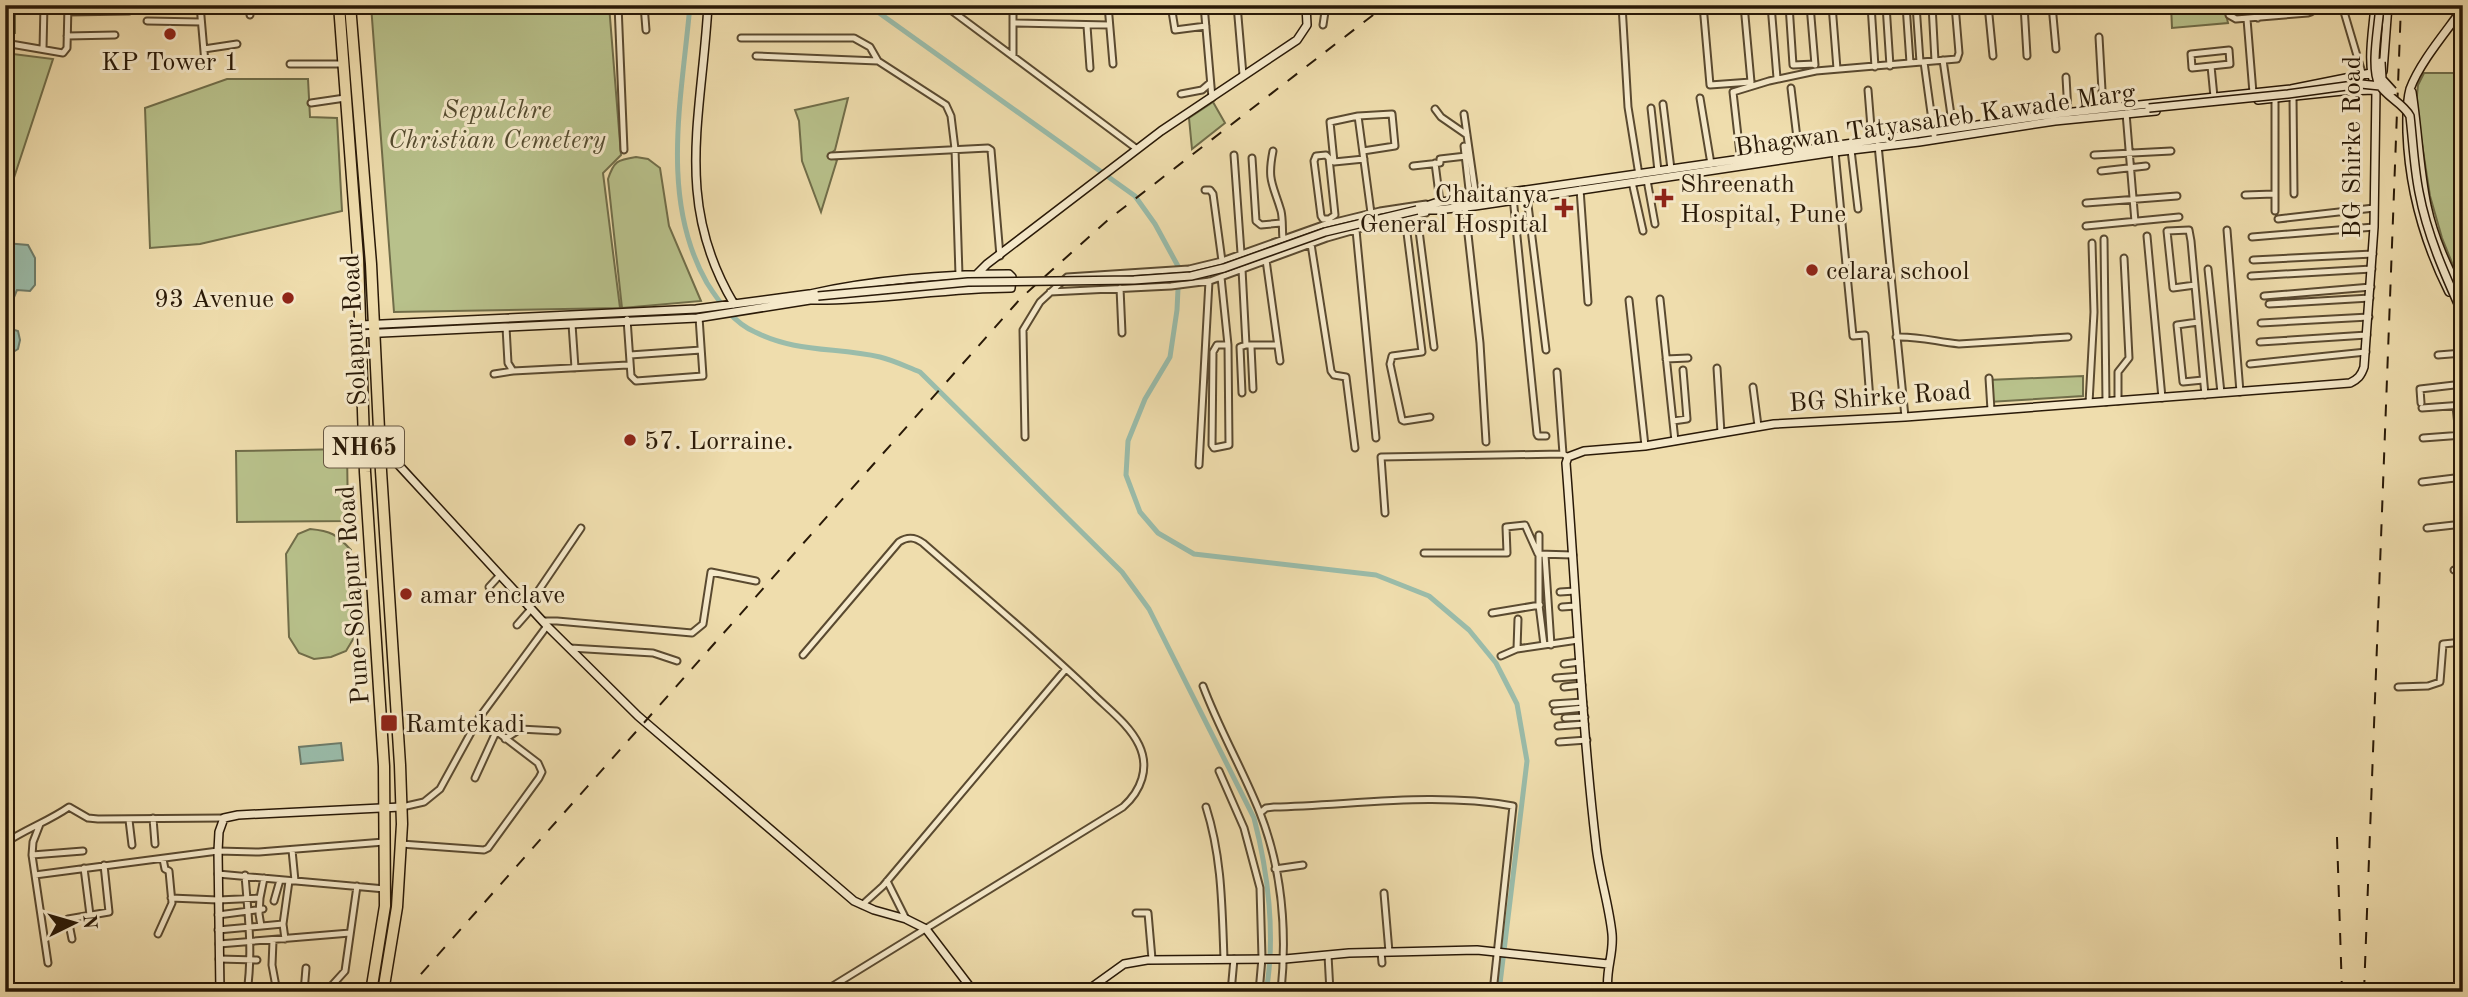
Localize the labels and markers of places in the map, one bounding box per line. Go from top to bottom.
marker: KP Tower 1 [162,26,178,42]
place label: KP Tower 1 [101,50,239,76]
place label: Shreenath Hospital, Pune [1680,172,1846,228]
place label: Chaitanya General Hospital [1359,182,1548,238]
marker: Shreenath Hospital, Pune [1654,188,1674,208]
marker: Chaitanya General Hospital [1554,198,1574,218]
place label: celara school [1826,259,1970,285]
marker: celara school [1804,262,1820,278]
place label: 93 Avenue [154,287,274,313]
marker: 93 Avenue [280,290,296,306]
place label: 57. Lorraine. [644,429,794,455]
marker: 57. Lorraine. [622,432,638,448]
place label: amar enclave [420,583,565,609]
marker: amar enclave [398,586,414,602]
place label: Ramtekadi [405,712,525,738]
marker: Ramtekadi [379,713,399,733]

